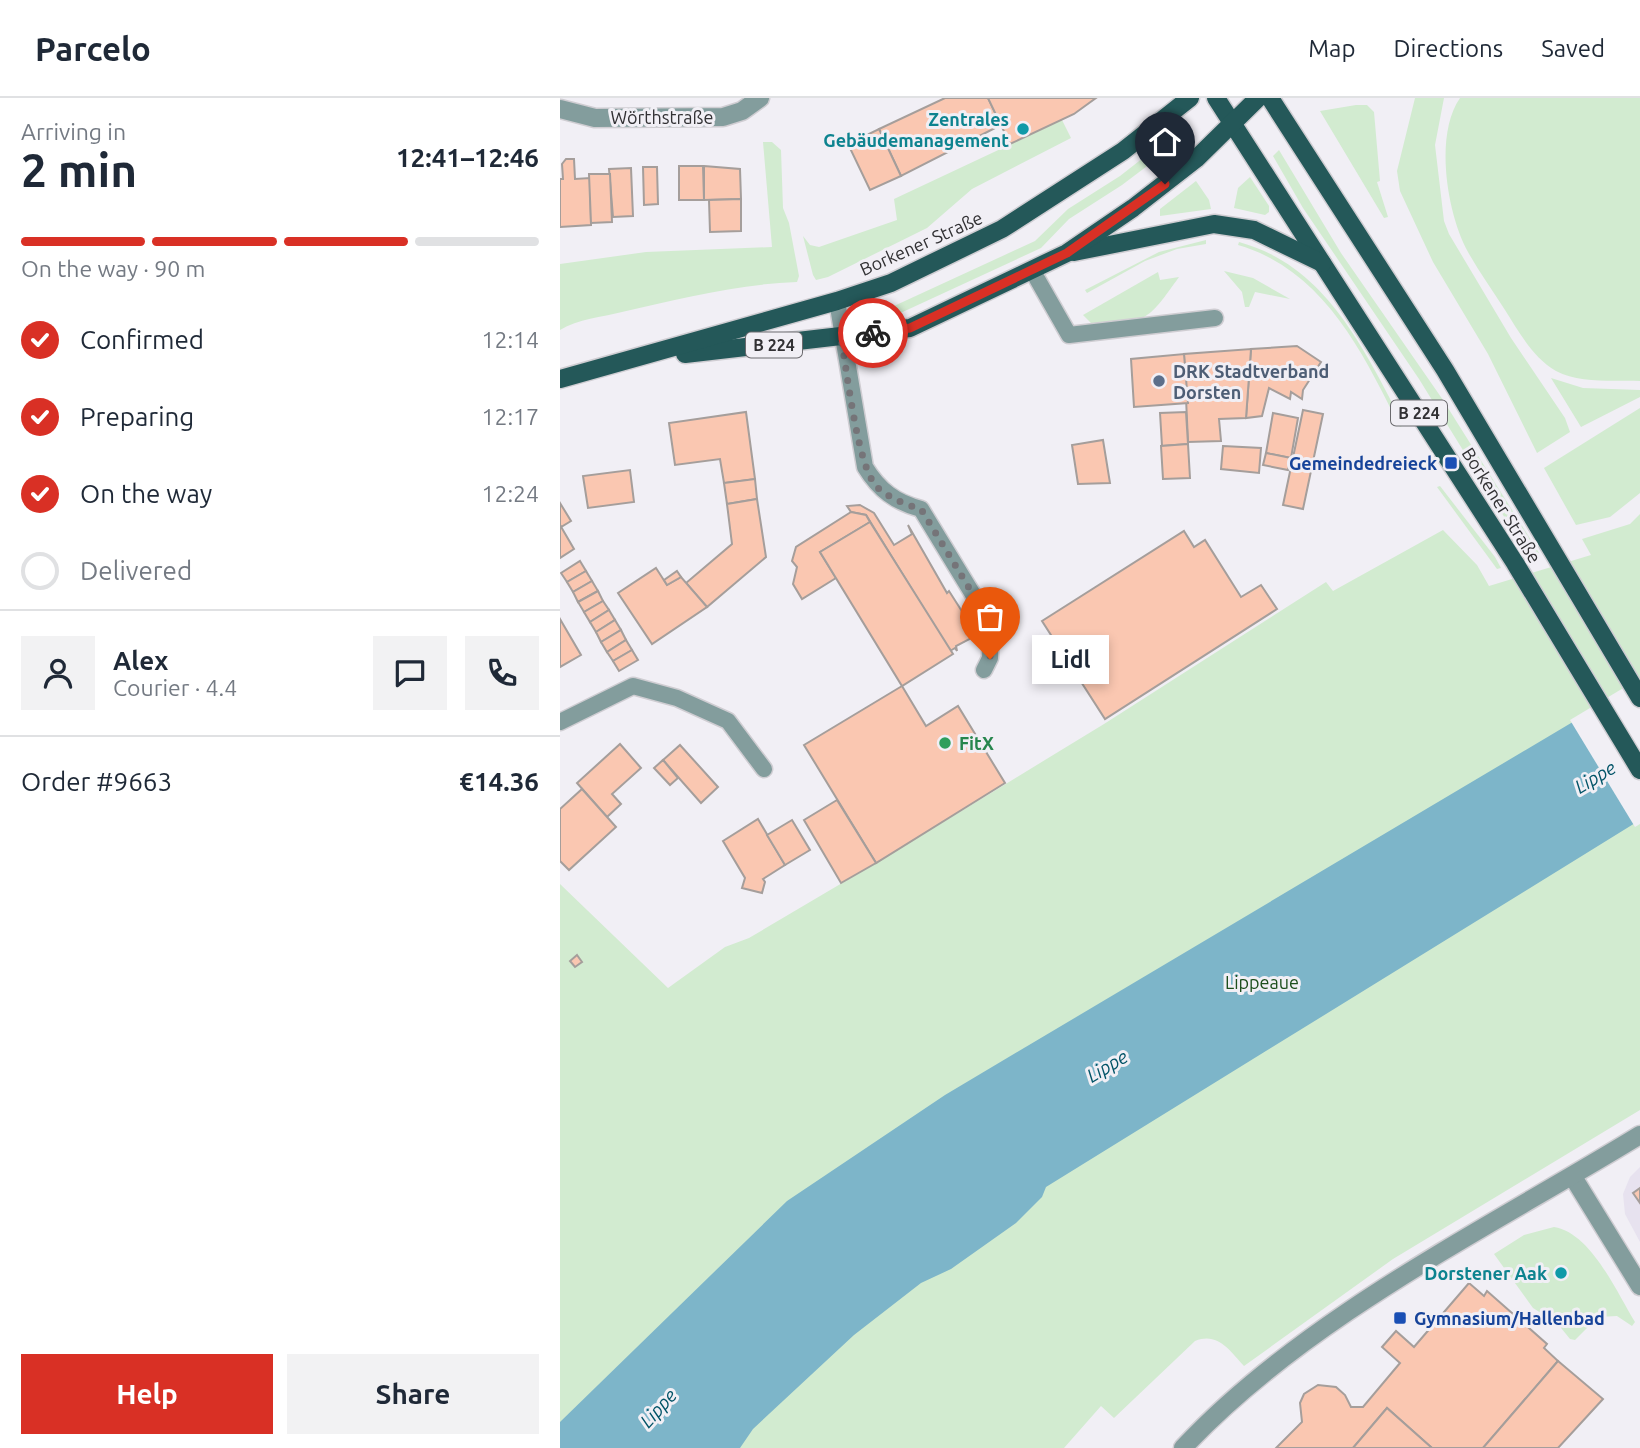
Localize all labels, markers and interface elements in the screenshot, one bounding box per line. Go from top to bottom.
text: Parcelo [35,30,151,67]
text: Map [1308,35,1355,62]
text: Directions [1393,35,1503,62]
text: Saved [1541,35,1605,62]
street label: Wörthstraße [611,107,713,127]
place label: Zentrales Gebäudemanagement [823,109,1009,150]
pin [1135,112,1195,184]
text: Arriving in [21,119,126,144]
marker: Zentrales Gebäudemanagement [1015,121,1031,137]
icon: home [1146,123,1184,161]
text: 12:41–12:46 [396,143,539,172]
text: 2 min [21,144,137,196]
street label: Borkener Straße [857,207,985,279]
text: On the way · 90 m [21,256,205,281]
courier [838,298,908,368]
icon: bike [854,314,892,352]
icon: check [21,321,59,359]
text: Confirmed [80,325,204,354]
text: 12:14 [481,327,539,352]
road number: B 224 [746,332,802,358]
place label: DRK Stadtverband Dorsten [1173,361,1329,402]
marker: DRK Stadtverband Dorsten [1151,373,1167,389]
icon: check [21,398,59,436]
road number: B 224 [1391,400,1447,426]
text: Preparing [80,402,194,431]
text: 12:17 [481,404,539,429]
street label: Borkener Straße [1459,444,1545,566]
place label: Gemeindedreieck [1289,453,1437,473]
marker: Gemeindedreieck [1443,455,1459,471]
icon: check [21,475,59,513]
text: On the way [80,479,212,508]
text: 12:24 [481,481,539,506]
text: Delivered [80,556,192,585]
pin [960,587,1020,659]
icon: bag [971,598,1009,636]
callout: Lidl [1032,634,1109,684]
button: person [21,636,95,710]
button: chat [373,636,447,710]
button: phone [465,636,539,710]
text: Alex [113,646,168,675]
text: Lidl [1051,647,1090,672]
text: Courier · 4.4 [113,675,237,700]
place label: FitX [959,733,994,753]
marker: FitX [937,735,953,751]
water label: Lippe [1570,756,1620,798]
text: Order #9663 [21,767,172,796]
text: €14.36 [459,767,539,796]
park label: Lippeaue [1225,972,1299,992]
water label: Lippe [1082,1045,1132,1087]
place label: Dorstener Aak [1424,1263,1547,1283]
marker: Dorstener Aak [1553,1265,1569,1281]
place label: Gymnasium/Hallenbad [1414,1308,1605,1328]
marker: Gymnasium/Hallenbad [1392,1310,1408,1326]
button: Help [21,1354,273,1434]
button: Share [287,1354,539,1434]
water label: Lippe [635,1384,681,1432]

